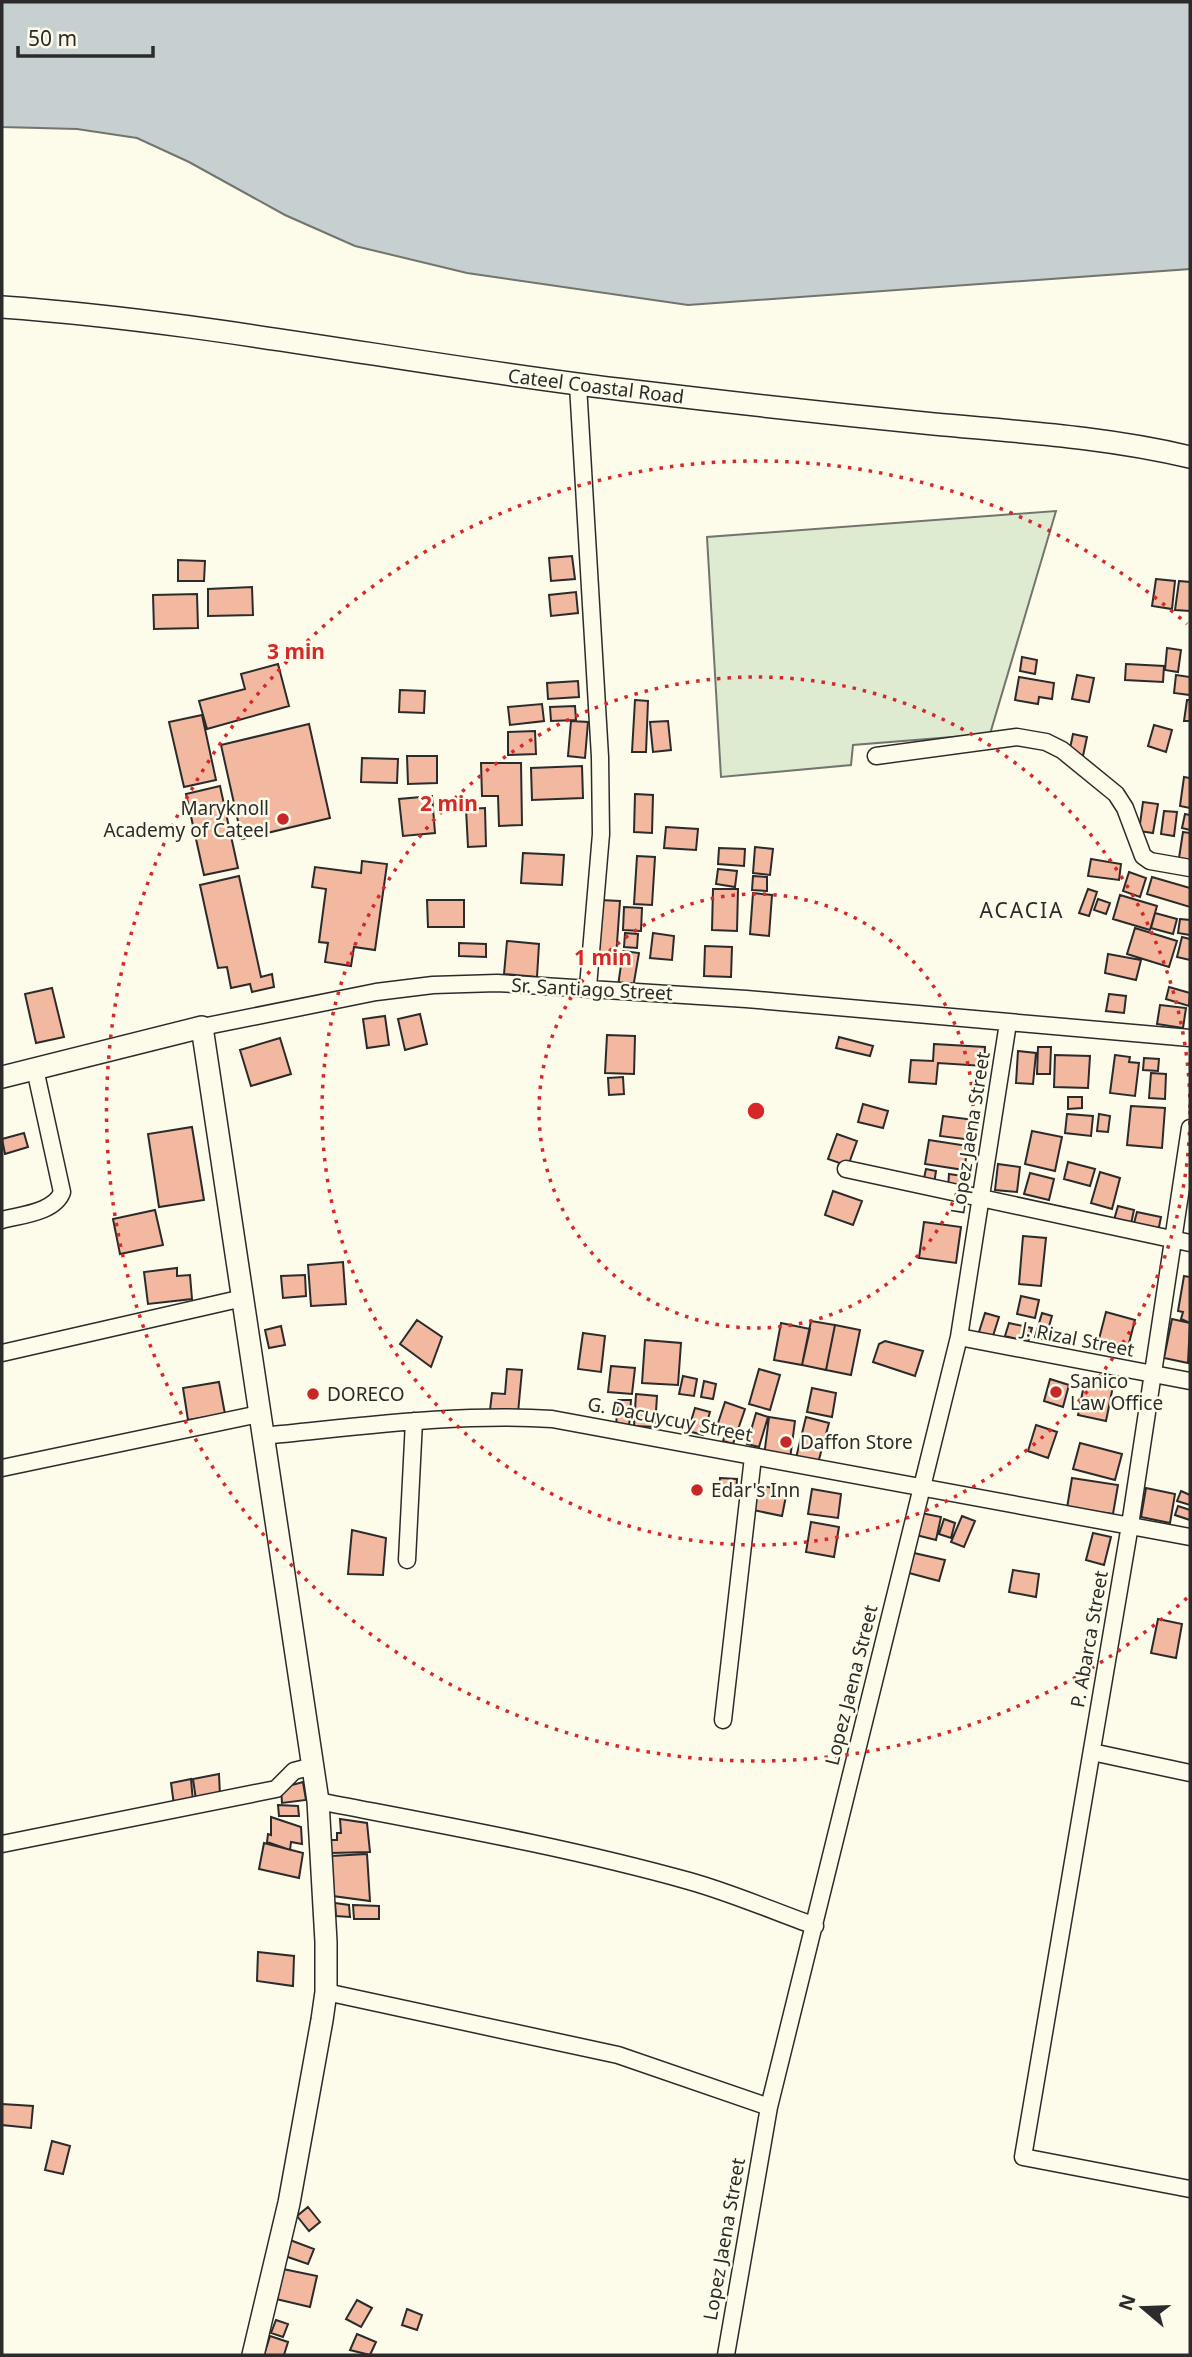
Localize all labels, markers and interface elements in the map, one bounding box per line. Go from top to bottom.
scale bar [18,14,152,58]
text: 50 m [28,24,77,52]
street label: Cateel Coastal Road [507,362,685,410]
text: 3 min [267,637,325,665]
text: 2 min [420,789,478,817]
place label: Maryknoll Academy of Cateel [103,795,269,843]
marker: Maryknoll Academy of Cateel [275,811,291,827]
district label: ACACIA [979,896,1065,924]
text: 1 min [574,943,632,971]
street label: Sr. Santiago Street [511,972,674,1006]
street label: Lopez Jaena Street [944,1050,996,1216]
centre of rings [744,1099,768,1123]
street label: J. Rizal Street [1017,1315,1137,1363]
place label: Sanico Law Office [1070,1368,1163,1416]
place label: DORECO [327,1381,405,1407]
marker: Sanico Law Office [1048,1384,1064,1400]
marker: DORECO [305,1386,321,1402]
street label: G. Dacuycuy Street [585,1390,755,1448]
place label: Daffon Store [800,1429,913,1455]
marker: Daffon Store [778,1434,794,1450]
place label: Edar's Inn [711,1477,800,1503]
marker: Edar's Inn [689,1482,705,1498]
street label: P. Abarca Street [1064,1568,1114,1710]
street label: Lopez Jaena Street [818,1602,884,1768]
street label: Lopez Jaena Street [697,2156,751,2322]
north arrow [1108,2273,1178,2343]
text: N [1112,2291,1142,2314]

